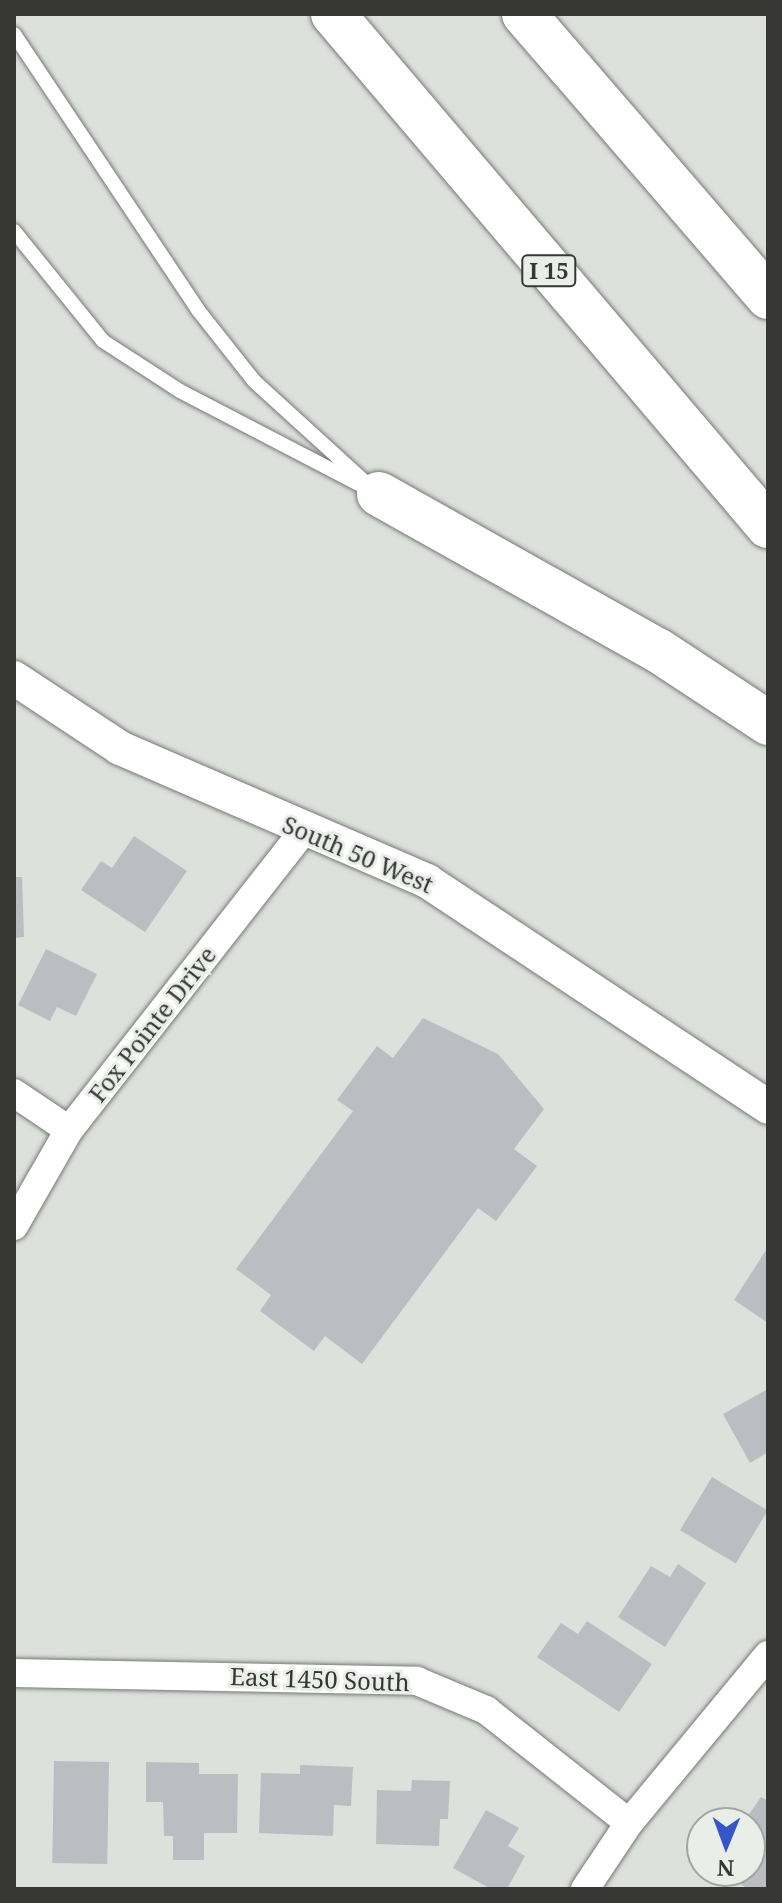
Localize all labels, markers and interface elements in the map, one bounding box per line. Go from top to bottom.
road number: I 15 [521,253,577,289]
street label: South 50 West [278,809,438,899]
street label: Fox Pointe Drive [82,941,222,1107]
street label: East 1450 South [230,1661,410,1697]
north arrow [686,1807,766,1887]
text: N [717,1854,735,1884]

